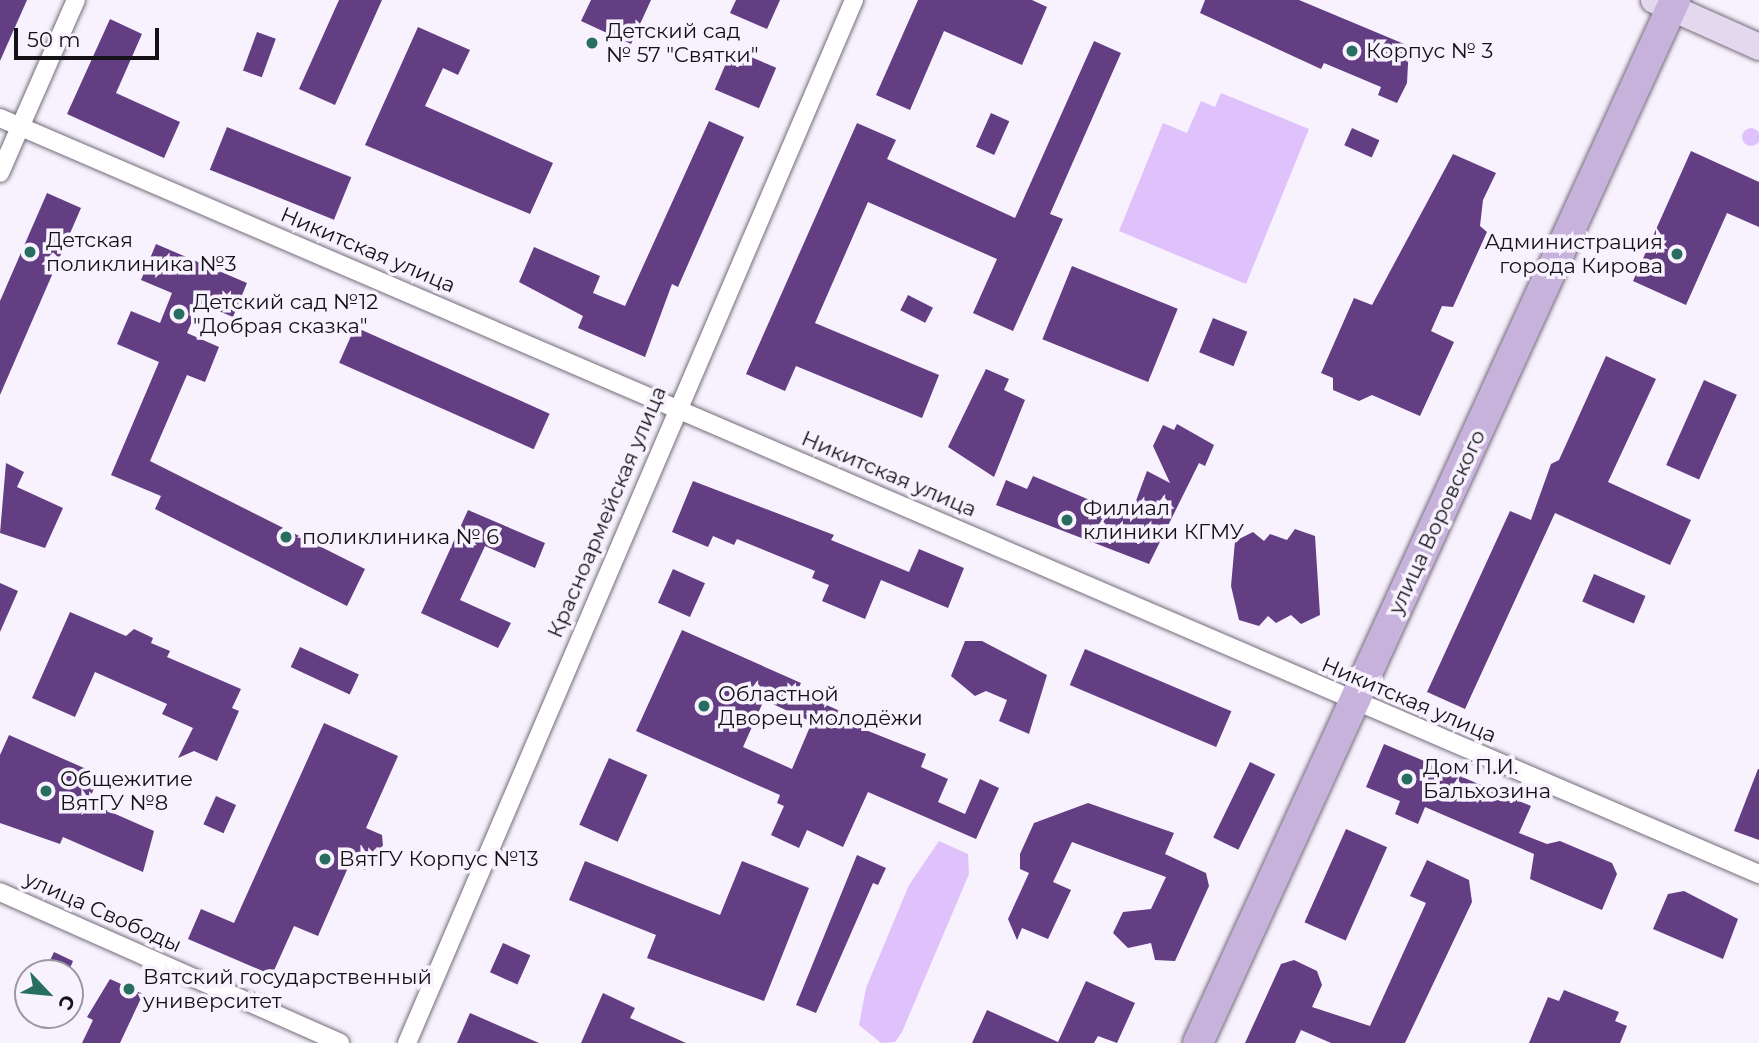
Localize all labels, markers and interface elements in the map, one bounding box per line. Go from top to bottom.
scale bar [18,14,163,58]
place label: Детский сад № 57 "Святки" [606,18,759,68]
text: 50 m [27,27,81,52]
marker: Детский сад № 57 "Святки" [584,35,600,51]
place label: Корпус № 3 [1366,38,1493,64]
marker: Корпус № 3 [1344,43,1360,59]
street label: Никитская улица [277,202,459,298]
place label: Детская поликлиника №3 [46,227,237,277]
place label: Администрация города Кирова [1484,229,1663,279]
marker: Детская поликлиника №3 [20,242,40,262]
marker: Администрация города Кирова [1669,246,1685,262]
place label: Детский сад №12 "Добрая сказка" [193,289,378,339]
marker: Детский сад №12 "Добрая сказка" [171,306,187,322]
street label: Красноармейская улица [542,382,672,642]
street label: Никитская улица [798,426,980,522]
street label: улица Воровского [1383,426,1491,618]
place label: Филиал клиники КГМУ [1083,495,1244,545]
marker: Филиал клиники КГМУ [1057,510,1077,530]
place label: поликлиника № 6 [302,524,499,550]
marker: поликлиника № 6 [276,527,296,547]
street label: Никитская улица [1318,652,1500,748]
place label: Областной Дворец молодёжи [718,681,923,731]
marker: Областной Дворец молодёжи [696,698,712,714]
place label: Дом П.И. Бальхозина [1423,754,1551,804]
place label: Общежитие ВятГУ №8 [60,766,193,816]
marker: Дом П.И. Бальхозина [1397,769,1417,789]
marker: Общежитие ВятГУ №8 [38,783,54,799]
place label: ВятГУ Корпус №13 [339,846,539,872]
marker: ВятГУ Корпус №13 [317,851,333,867]
street label: улица Свободы [20,866,186,958]
north arrow [14,959,84,1029]
place label: Вятский государственный университет [143,964,432,1014]
marker: Вятский государственный университет [121,981,137,997]
text: С [53,991,80,1014]

